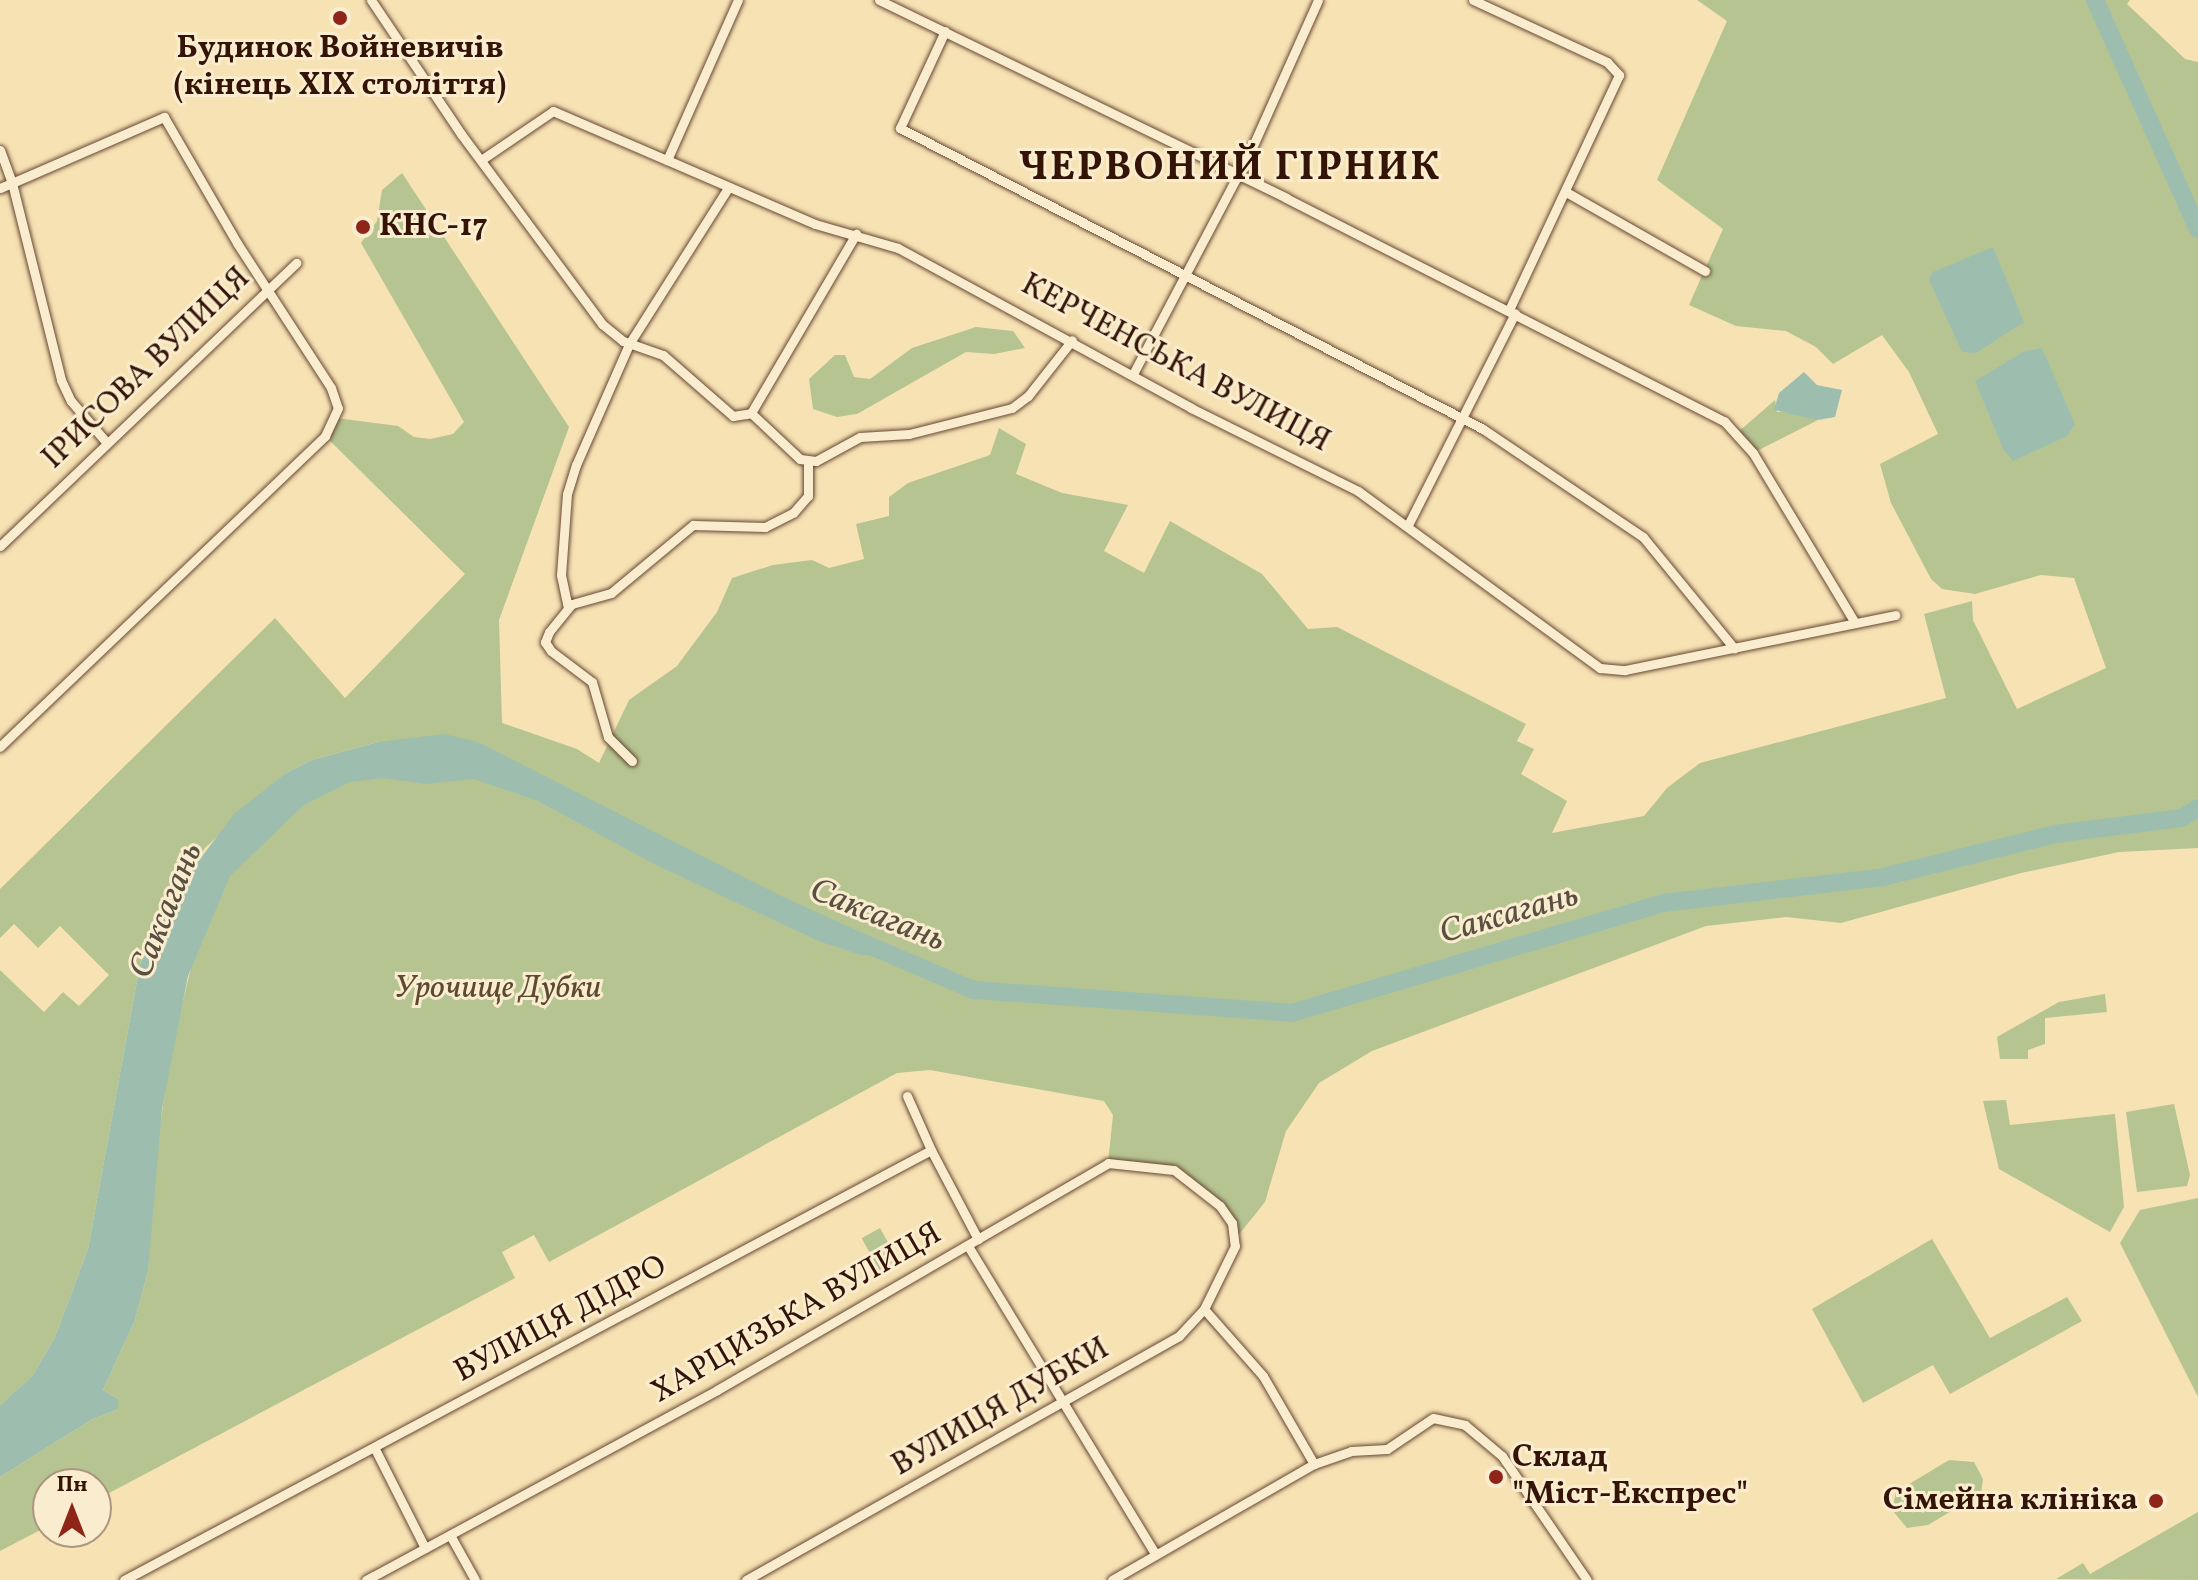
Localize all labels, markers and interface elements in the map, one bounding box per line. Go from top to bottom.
marker: Будинок Войневичів (кінець ХІХ століття) [331,9,349,27]
place label: Будинок Войневичів (кінець ХІХ століття) [174,31,506,106]
district label: ЧЕРВОНИЙ ГІРНИК [1019,145,1441,193]
place label: КНС-17 [379,208,488,246]
marker: КНС-17 [354,218,372,236]
street label: ІРИСОВА ВУЛИЦЯ [35,260,259,478]
street label: КЕРЧЕНСЬКА ВУЛИЦЯ [1014,266,1336,462]
water label: Саксагань [121,837,213,985]
water label: Саксагань [803,870,951,962]
water label: Саксагань [1435,876,1583,954]
park label: Урочище Дубки [395,970,601,1008]
street label: ХАРЦИЗЬКА ВУЛИЦЯ [645,1215,949,1413]
street label: ВУЛИЦЯ ДІДРО [448,1248,674,1392]
street label: ВУЛИЦЯ ДУБКИ [885,1330,1117,1486]
place label: Склад "Міст-Експрес" [1512,1440,1748,1515]
north arrow [32,1468,112,1548]
marker: Склад "Міст-Експрес" [1487,1468,1505,1486]
text: Пн [56,1470,88,1501]
place label: Сімейна клініка [1883,1482,2138,1520]
marker: Сімейна клініка [2145,1490,2167,1512]

